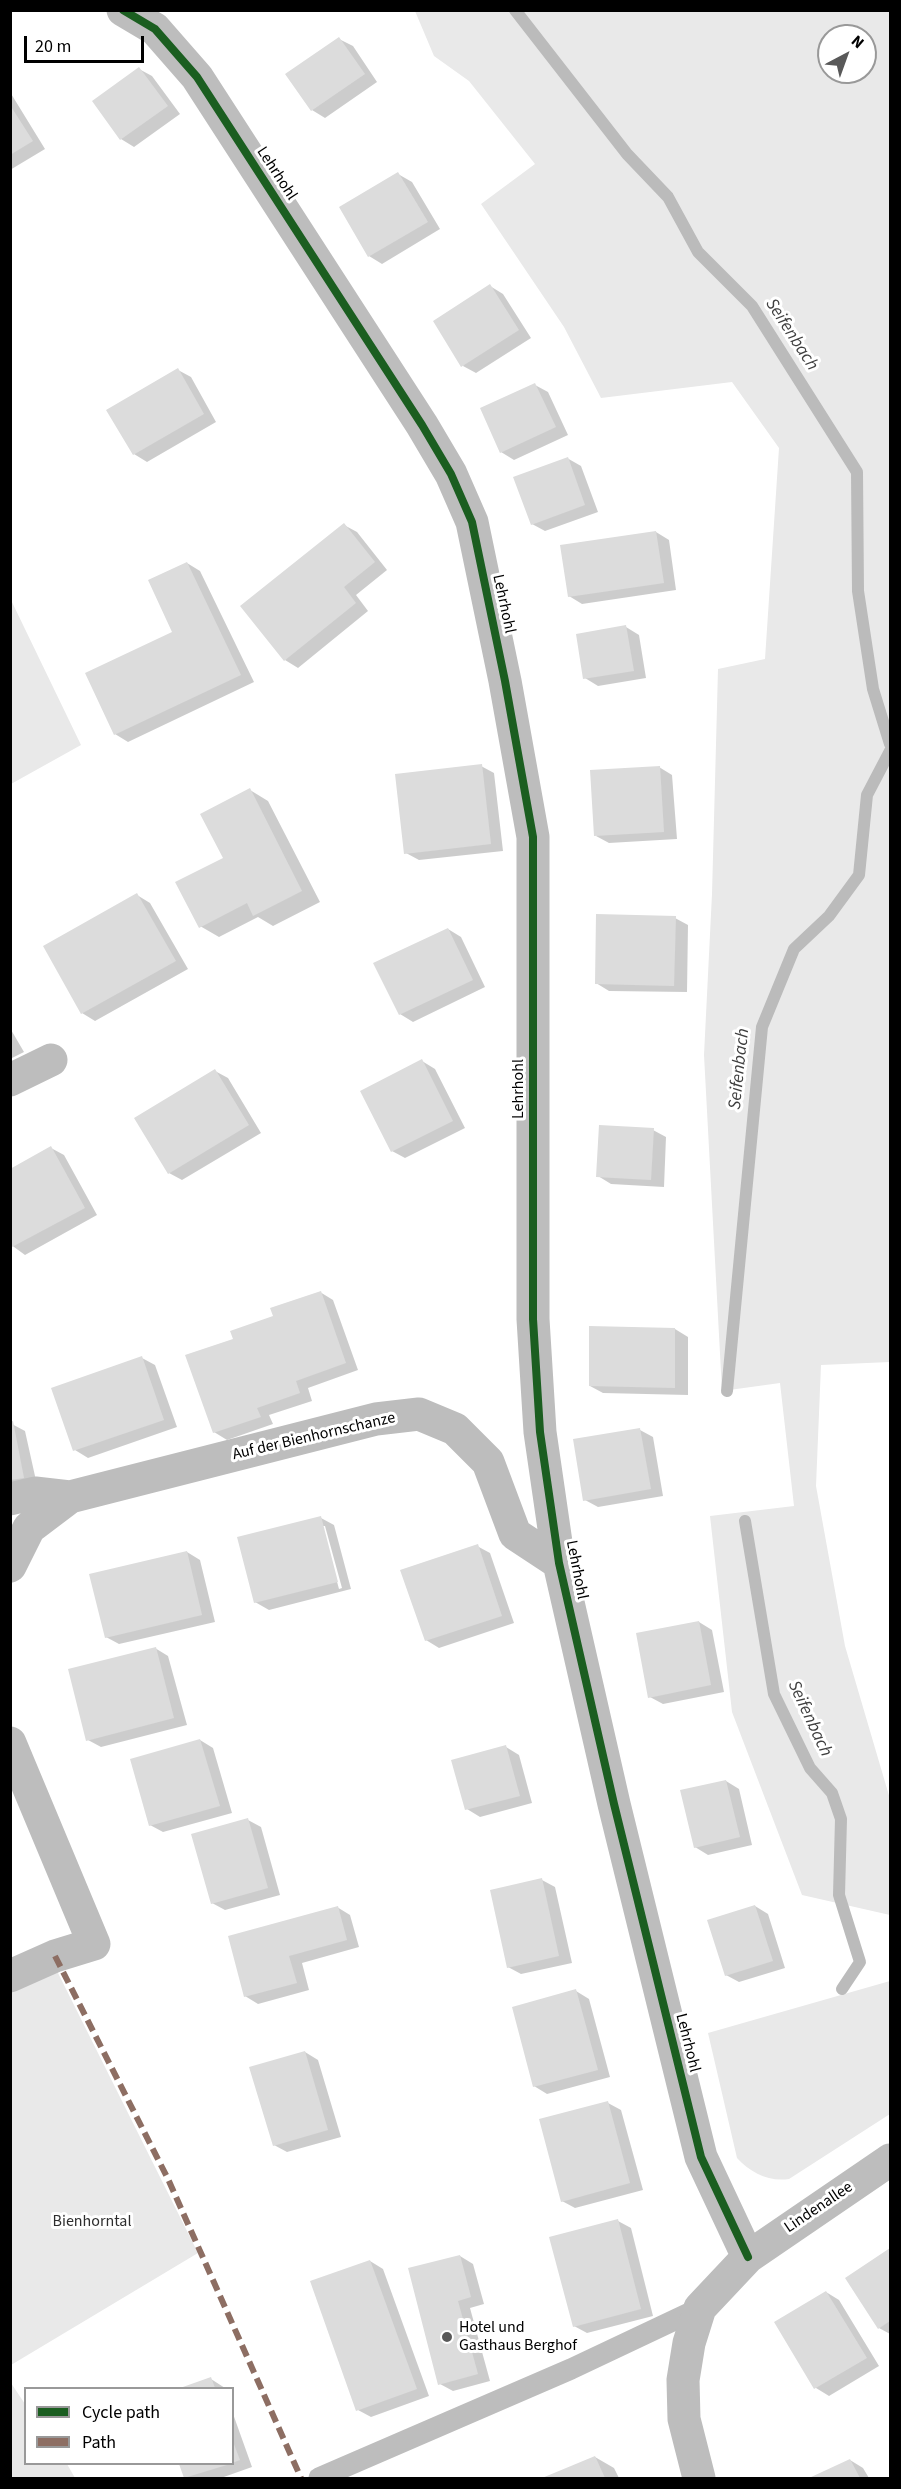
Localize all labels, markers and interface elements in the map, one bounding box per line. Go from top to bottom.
scale bar [27,24,147,62]
north arrow [817,24,877,84]
text: N [846,30,869,54]
text: 20 m [35,34,71,59]
street label: Lehrhohl [252,144,300,204]
water label: Seifenbach [760,295,822,375]
street label: Lehrhohl [487,573,519,635]
water label: Seifenbach [725,1027,755,1111]
street label: Lehrhohl [509,1059,529,1119]
street label: Auf der Bienhornschanze [231,1409,397,1465]
street label: Lehrhohl [561,1539,591,1601]
water label: Seifenbach [782,1677,836,1761]
street label: Lehrhohl [670,2012,704,2074]
street label: Lindenallee [781,2178,857,2238]
park label: Bienhorntal [53,2212,131,2232]
place label: Hotel und Gasthaus Berghof [459,2318,577,2356]
marker: Hotel und Gasthaus Berghof [440,2330,454,2344]
legend [24,2387,234,2465]
text: Cycle path [82,2400,160,2425]
text: Path [82,2430,116,2455]

